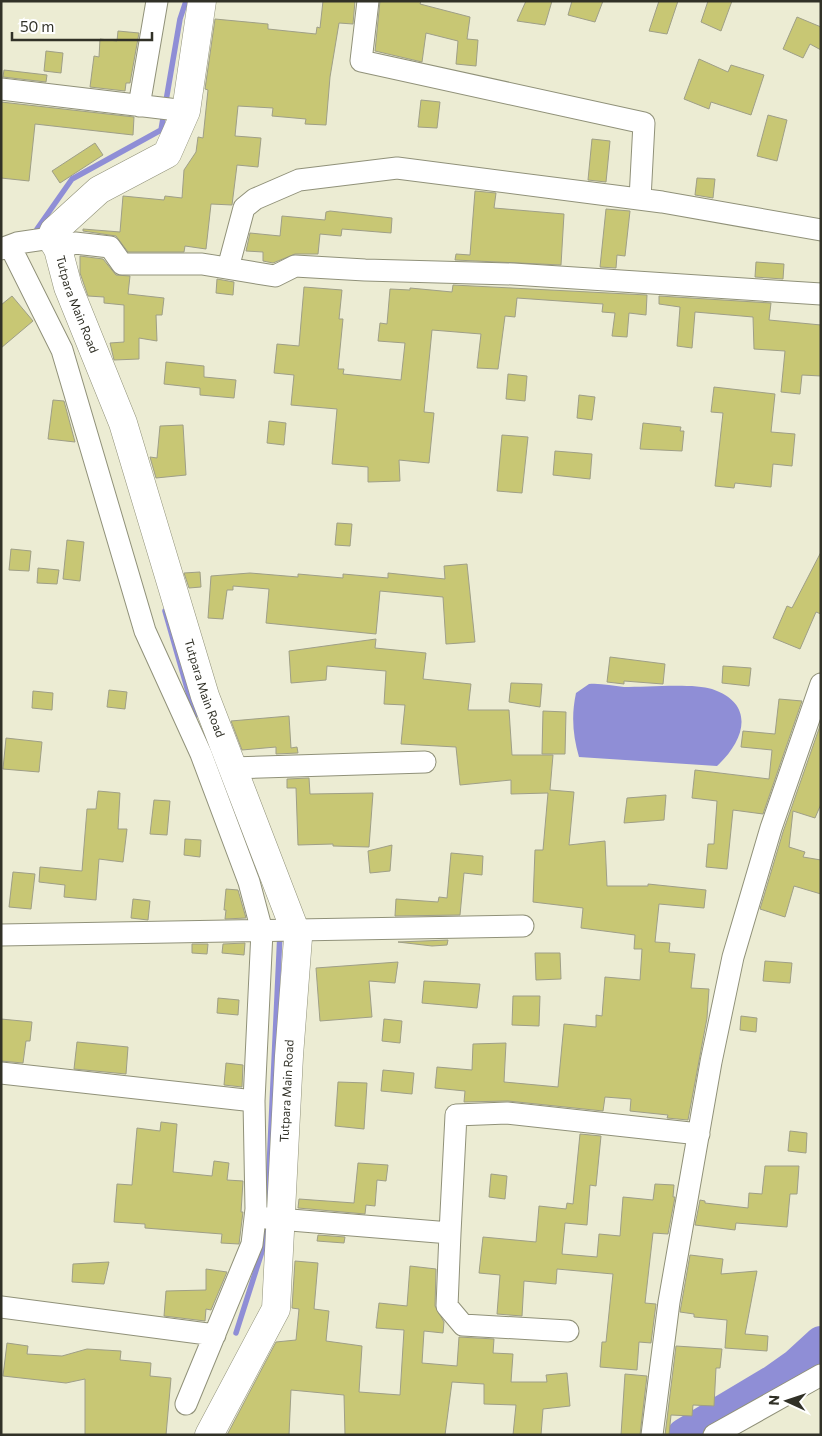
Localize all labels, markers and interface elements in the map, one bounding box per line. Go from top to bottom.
scale bar [12,10,152,42]
text: 50 m [20,17,54,35]
street label: Tutpara Main Road [54,254,102,355]
street label: Tutpara Main Road [182,637,228,739]
street label: Tutpara Main Road [276,1039,296,1143]
north arrow [762,1376,812,1426]
text: N [765,1395,782,1406]

